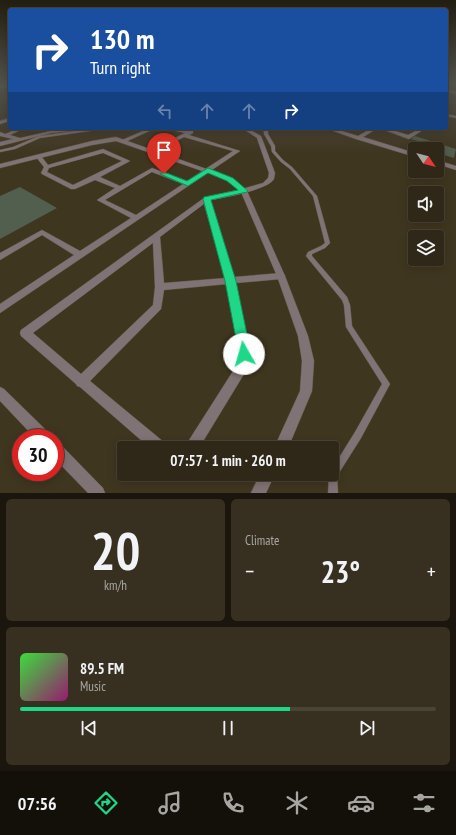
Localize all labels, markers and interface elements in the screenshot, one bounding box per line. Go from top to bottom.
text: 130 m [90,20,154,57]
icon: right [24,24,76,76]
text: Turn right [90,56,150,79]
icon: left [154,100,176,122]
icon: ahead [196,100,218,122]
icon: ahead [238,100,260,122]
icon: right [280,100,302,122]
pin [147,133,181,174]
icon: arrive [153,139,175,161]
north arrow [408,142,444,178]
map controls [408,142,444,266]
button: sound [408,186,444,222]
button: layers [408,230,444,266]
position arrow [223,333,265,375]
speed limit sign: 30 [12,429,64,481]
text: 07:57 · 1 min · 260 m [170,451,286,470]
text: 20 [91,517,140,584]
text: Climate [245,532,279,549]
text: 23° [321,552,360,591]
text: − [245,557,254,585]
text: + [427,557,436,585]
text: km/h [104,577,127,594]
text: 89.5 FM [80,659,124,678]
text: Music [80,678,106,695]
icon: previous [78,717,100,739]
icon: pause [217,717,239,739]
icon: next [356,717,378,739]
icon: directions [92,789,120,817]
icon: music [156,789,184,817]
icon: phone [219,789,247,817]
icon: climate [283,789,311,817]
icon: car [347,789,375,817]
icon: filters [410,789,438,817]
text: 07:56 [18,792,57,815]

